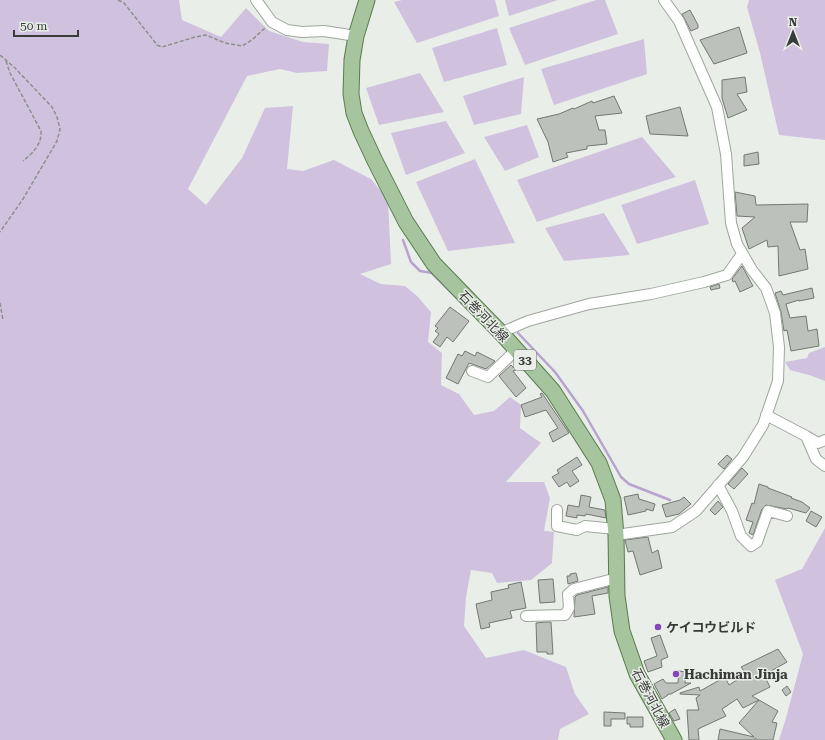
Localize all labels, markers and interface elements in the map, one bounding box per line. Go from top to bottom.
scale bar [14,12,78,38]
north arrow [773,12,813,52]
text: N [789,16,798,29]
text: 50 m [20,19,47,33]
street label: 石巻河北線 [456,288,512,345]
road number: 33 [514,350,536,370]
place label: ケイコウビルド [666,620,756,635]
marker: ケイコウビルド [653,622,663,632]
street label: 石巻河北線 [629,666,672,730]
place label: Hachiman Jinja [684,667,788,682]
marker: Hachiman Jinja [671,669,681,679]

